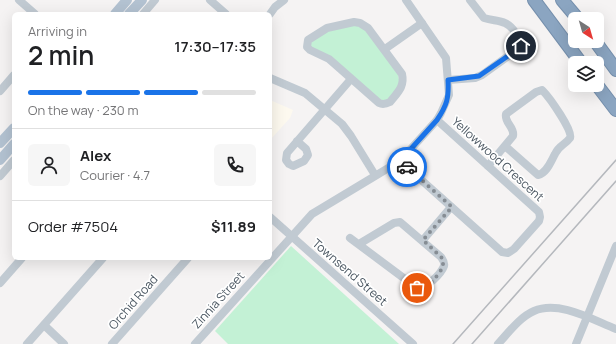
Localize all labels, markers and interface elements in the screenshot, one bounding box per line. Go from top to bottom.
north arrow [568,12,604,48]
map controls [568,12,604,92]
text: Arriving in [28,22,87,40]
pin [504,29,538,63]
icon: home [510,35,532,57]
text: 17:30–17:35 [174,36,256,57]
text: 2 min [28,37,94,73]
button: layers [568,56,604,92]
text: On the way · 230 m [28,101,138,119]
street label: Yellowwood Crescent [448,113,548,205]
button: person [28,144,70,186]
button: phone [214,144,256,186]
text: Alex [80,145,111,166]
courier [387,147,427,187]
icon: car [396,156,418,178]
text: Courier · 4.7 [80,166,150,184]
text: Order #7504 [28,216,118,237]
text: $11.89 [211,216,256,237]
street label: Townsend Street [309,235,391,309]
street label: Zinnia Street [188,268,248,332]
street label: Orchid Road [104,271,162,333]
pin [400,271,434,305]
icon: bag [406,277,428,299]

